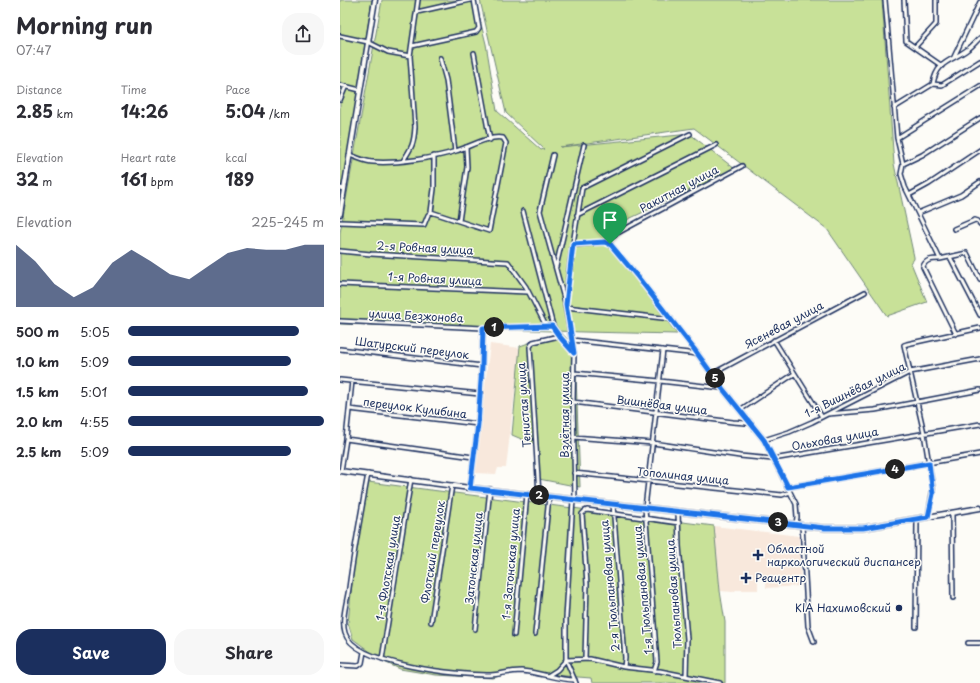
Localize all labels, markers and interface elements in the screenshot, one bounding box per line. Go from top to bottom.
text: Morning run [16,8,153,41]
button: share [282,13,324,55]
text: 07:47 [16,40,51,59]
text: Distance [16,81,62,98]
text: Time [121,81,147,98]
text: Pace [225,81,250,98]
text: 2.85 [16,98,53,124]
text: 14:26 [121,98,168,124]
text: 5:04 [225,98,265,124]
text: km [53,105,73,122]
text: /km [265,105,290,122]
text: Elevation [16,149,63,166]
text: Heart rate [121,149,176,166]
text: kcal [225,149,247,166]
street label: Ракитная улица [636,161,721,216]
text: 32 [16,166,39,192]
text: 161 [121,166,147,192]
text: 189 [225,166,254,192]
text: m [39,173,52,190]
text: bpm [147,173,174,190]
pin [593,203,627,244]
icon: arrive [599,209,621,231]
text: Elevation [16,212,72,231]
text: 225–245 m [251,212,324,231]
street label: 2-я Ровная улица [376,236,474,259]
street label: 1-я Ровная улица [388,268,483,289]
street label: Ясеневая улица [741,297,826,353]
street label: улица Безжонова [368,305,464,326]
pin: 1 [484,317,504,337]
text: 1 [491,318,497,335]
text: 500 m [16,322,59,341]
text: 5:05 [80,322,110,341]
street label: Шатурский переулок [354,332,471,363]
text: 1.0 km [16,352,59,371]
text: 5:09 [80,352,109,371]
street label: 1-я Вишнёвая улица [801,358,908,421]
street label: Тенистая улица [512,362,535,448]
pin: 5 [705,368,725,388]
text: 5 [711,369,719,386]
street label: Взлётная улица [556,372,573,458]
text: 1.5 km [16,382,59,401]
text: 5:01 [80,382,107,401]
street label: Вишнёвая улица [616,390,709,419]
street label: переулок Кулибина [362,393,468,422]
text: 2.0 km [16,412,63,431]
text: 4:55 [80,412,109,431]
street label: Ольховая улица [790,423,880,454]
text: 2.5 km [16,442,61,461]
text: 5:09 [80,442,109,461]
pin: 4 [885,459,905,479]
text: 4 [891,460,899,477]
street label: Тополиная улица [636,462,730,489]
pin: 2 [529,485,549,505]
text: 2 [535,486,543,503]
street label: Флотский переулок [416,499,449,604]
street label: 1-я Затонская улица [497,507,524,620]
street label: Затонская улица [460,511,487,605]
pin: 3 [768,512,788,532]
text: 3 [774,513,782,530]
street label: 1-я Флотская улица [371,514,404,622]
street label: 2-я Тюльпановая улица [595,520,624,652]
street label: 1-я Тюльпановая улица [628,525,657,655]
street label: Тюльпановая улица [661,539,686,649]
place label: Областной наркологический диспансер [767,540,921,570]
marker: Областной наркологический диспансер [752,549,764,561]
place label: Реацентр [755,569,806,586]
marker: Реацентр [740,572,752,584]
place label: KIA Нахимовский [795,599,891,616]
marker: KIA Нахимовский [894,603,904,613]
button: Save [16,629,166,675]
button: Share [174,629,324,675]

